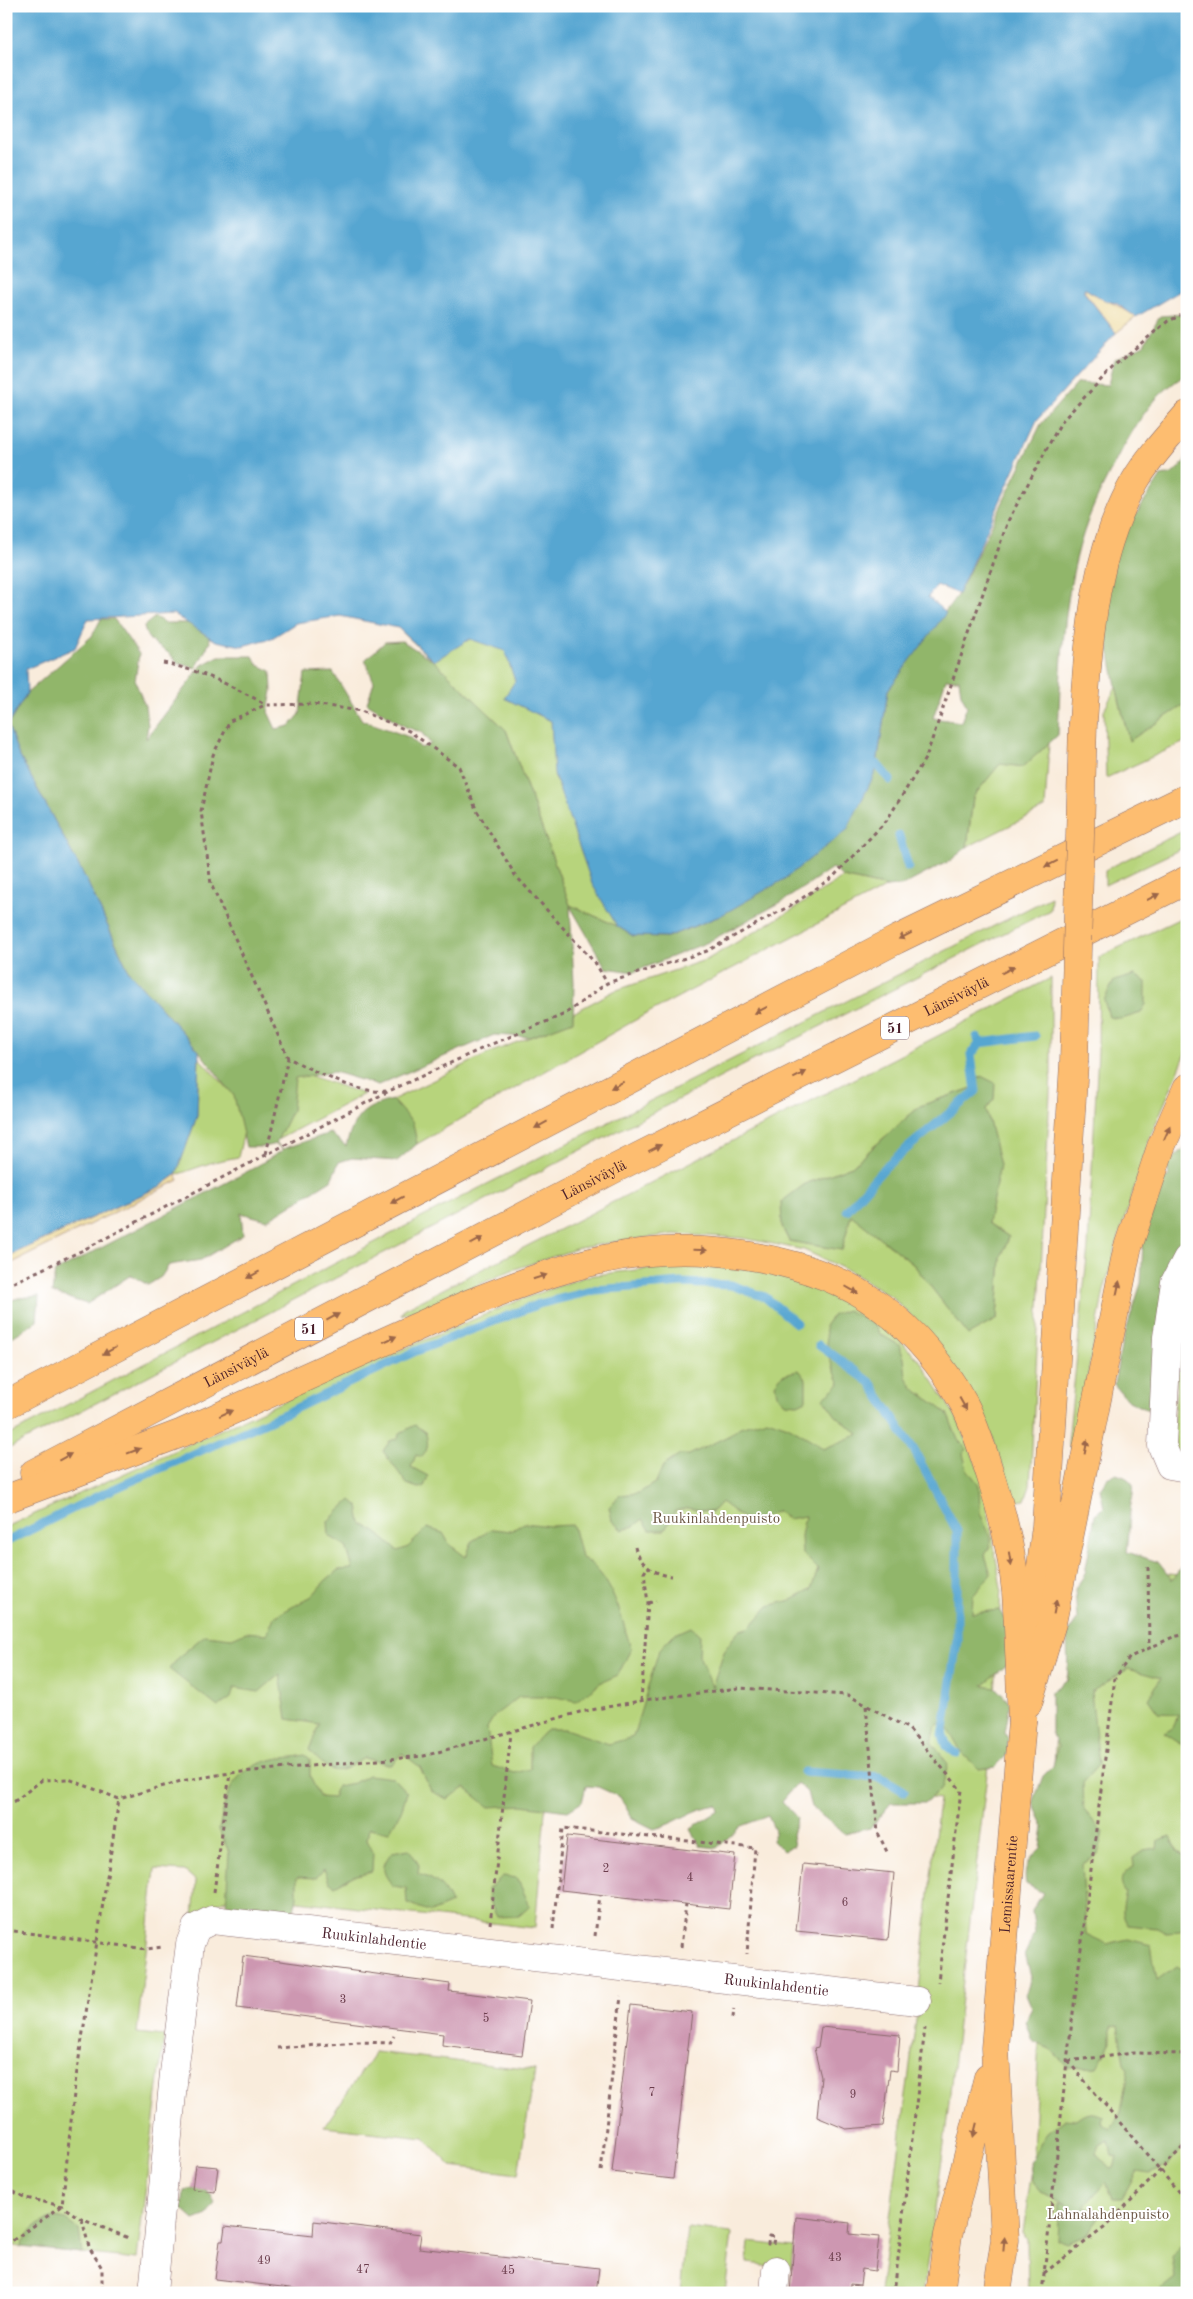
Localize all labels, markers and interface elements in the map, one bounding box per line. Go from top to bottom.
one-way arrow [1044,860,1058,868]
one-way arrow [1146,893,1160,901]
one-way arrow [898,932,912,940]
one-way arrow [1001,966,1015,974]
street label: Länsiväylä [922,975,992,1020]
one-way arrow [754,1006,768,1014]
road number: 51 [881,1016,909,1040]
one-way arrow [793,1071,808,1079]
one-way arrow [609,1081,624,1089]
one-way arrow [534,1120,548,1129]
one-way arrow [1163,1126,1171,1140]
one-way arrow [648,1144,663,1152]
street label: Länsiväylä [560,1158,630,1204]
one-way arrow [390,1196,404,1204]
one-way arrow [470,1237,484,1245]
one-way arrow [692,1246,708,1254]
one-way arrow [246,1271,260,1279]
one-way arrow [533,1273,548,1281]
one-way arrow [1115,1279,1123,1295]
one-way arrow [845,1285,858,1294]
one-way arrow [326,1313,340,1321]
road number: 51 [295,1318,323,1340]
one-way arrow [383,1335,397,1343]
street label: Länsiväylä [202,1345,272,1392]
one-way arrow [102,1347,116,1355]
one-way arrow [959,1398,968,1411]
one-way arrow [219,1409,233,1417]
one-way arrow [1082,1439,1090,1455]
one-way arrow [127,1447,142,1455]
one-way arrow [58,1453,72,1461]
park label: Ruukinlahdenpuisto [652,1512,780,1527]
one-way arrow [1007,1552,1015,1568]
one-way arrow [1051,1598,1059,1614]
street label: Lemissaarentie [998,1835,1022,1934]
house number: 2 [603,1863,609,1875]
house number: 4 [687,1872,694,1884]
house number: 6 [842,1897,849,1909]
street label: Ruukinlahdentie [321,1927,427,1954]
street label: Ruukinlahdentie [723,1973,830,2000]
house number: 3 [340,1994,346,2006]
house number: 5 [483,2012,490,2025]
house number: 7 [649,2087,655,2099]
house number: 9 [850,2089,856,2101]
one-way arrow [971,2122,979,2137]
park label: Lahnalahdenpuisto [1047,2208,1169,2223]
one-way arrow [1000,2236,1008,2252]
house number: 43 [828,2252,842,2264]
house number: 49 [257,2255,271,2267]
house number: 47 [356,2264,370,2276]
house number: 45 [501,2264,515,2277]

